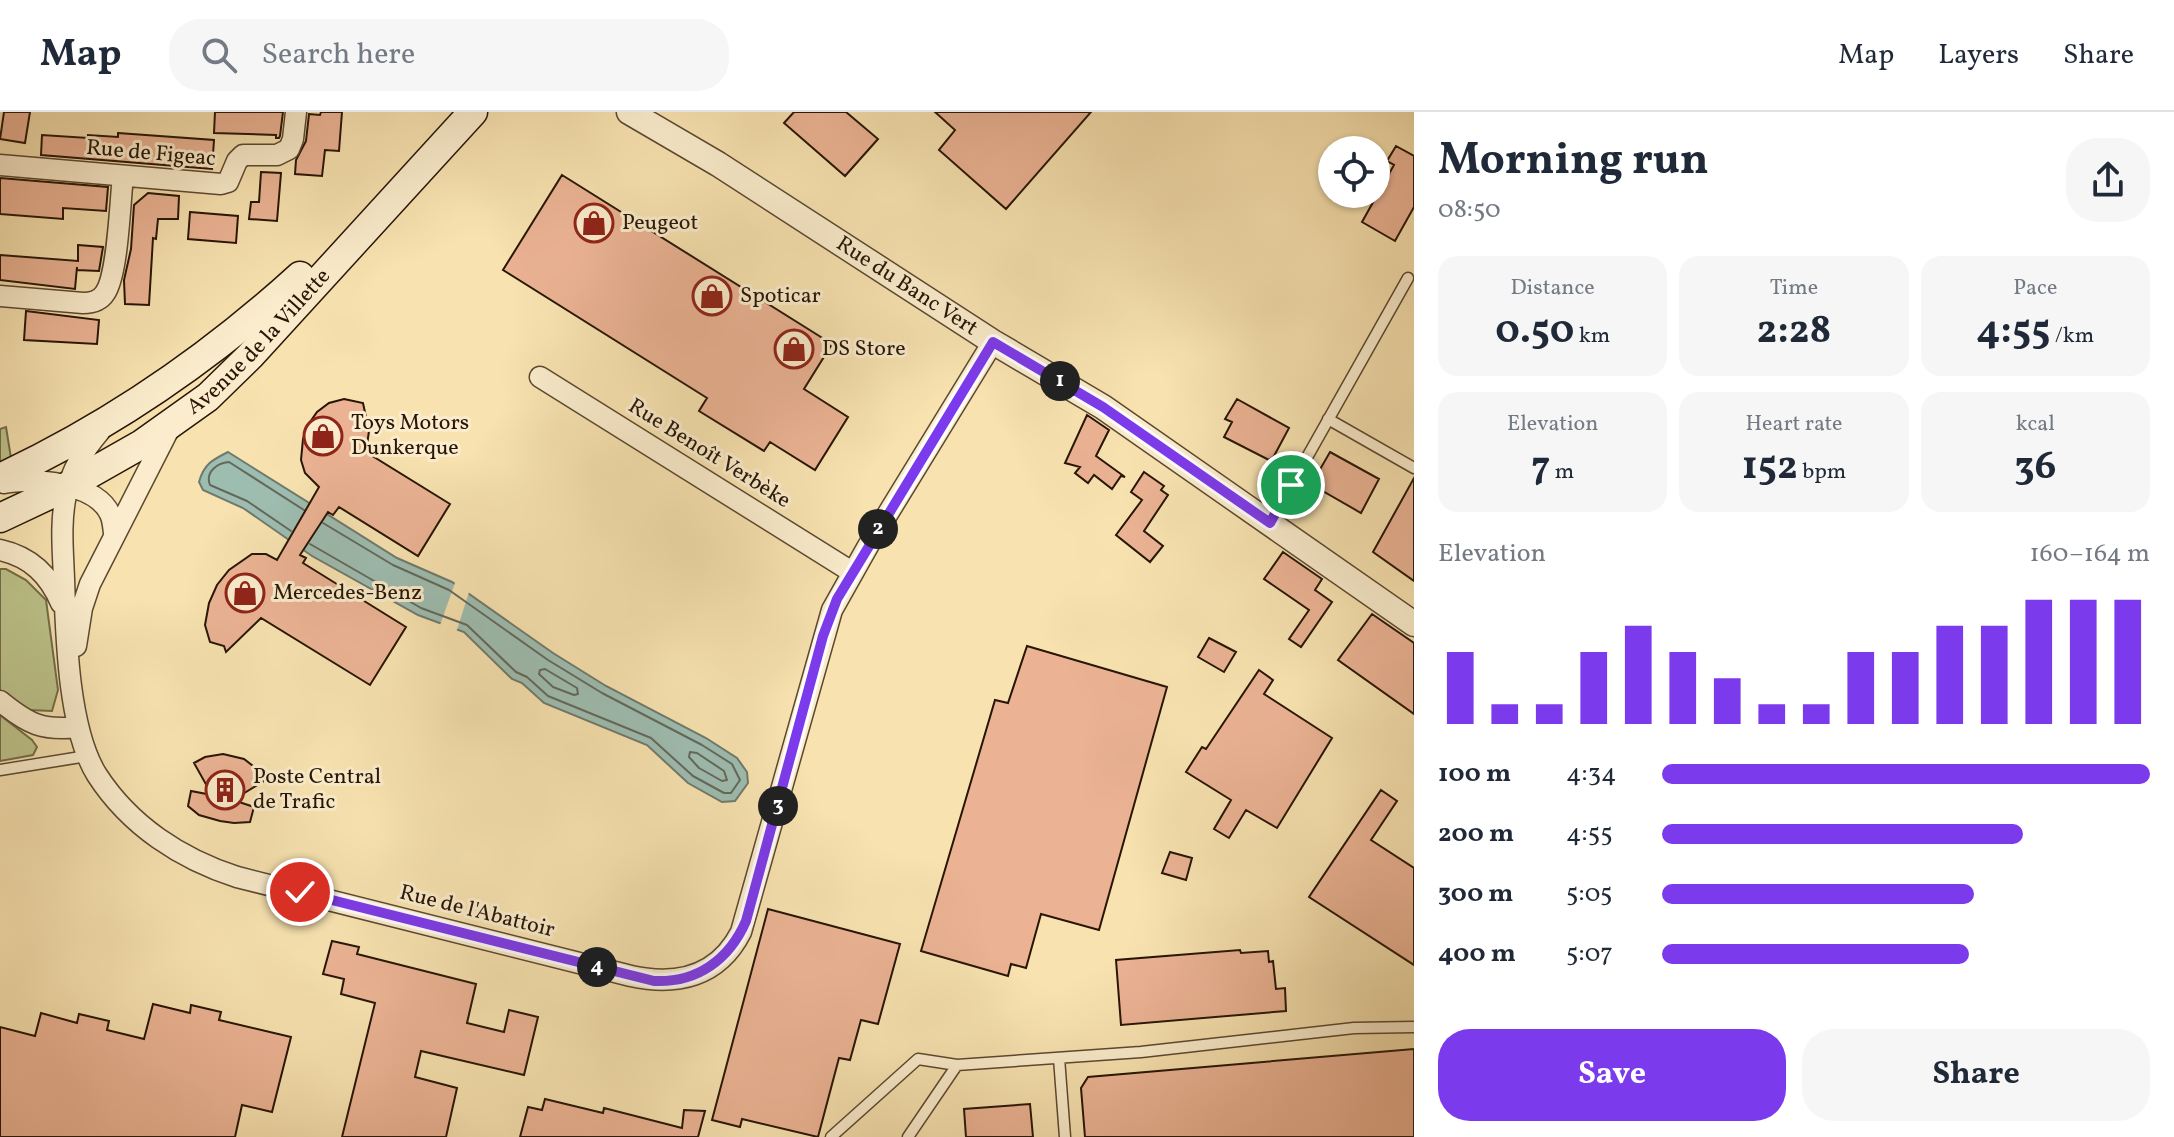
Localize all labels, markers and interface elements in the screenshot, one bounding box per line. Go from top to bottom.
search box [169,19,729,91]
text: Map [40,29,121,82]
icon: search [197,33,241,77]
text: Search here [261,34,415,76]
text: Map [1838,36,1894,75]
text: Layers [1938,36,2019,75]
text: Share [2063,36,2134,75]
text: Morning run [1438,131,1709,192]
street label: Rue de Figeac [85,133,217,175]
map controls [1318,136,1390,208]
button: locate [1318,136,1390,208]
button: share [2066,138,2150,222]
text: 08:50 [1438,192,1501,228]
shop icon: Peugeot [573,202,615,244]
place label: Peugeot [622,208,699,239]
street label: Rue du Banc Vert [830,229,984,344]
street label: Avenue de la Villette [181,262,338,423]
text: Distance [1511,273,1595,304]
text: Time [1770,273,1818,304]
text: Pace [2013,273,2057,304]
shop icon: Spoticar [691,275,733,317]
place label: Spoticar [740,281,821,312]
text: 0.50 [1495,304,1574,360]
text: 2:28 [1757,304,1831,360]
text: 4:55 [1976,304,2050,360]
text: km [1574,321,1610,352]
text: /km [2050,321,2094,352]
shop icon: DS Store [773,328,815,370]
place label: DS Store [822,334,906,365]
pin: 1 [1040,361,1080,401]
text: 1 [1056,365,1064,396]
street label: Rue Benoît Verbèke [622,391,796,517]
place label: Toys Motors Dunkerque [351,408,469,464]
text: Elevation [1507,409,1598,440]
text: Heart rate [1745,409,1843,440]
text: kcal [2016,409,2055,440]
shop icon: Toys Motors Dunkerque [302,415,344,457]
text: 7 [1531,440,1550,496]
text: 152 [1742,440,1798,496]
text: 36 [2014,440,2057,496]
pin [1257,451,1325,519]
text: m [1550,457,1574,488]
text: bpm [1798,457,1846,488]
icon: arrive [1269,463,1313,507]
pin: 2 [858,509,898,549]
text: 2 [872,513,884,544]
text: Elevation [1438,536,1546,572]
text: 160–164 m [2029,536,2150,572]
shop icon: Mercedes-Benz [224,572,266,614]
place label: Mercedes-Benz [273,578,422,609]
text: 100 m [1438,756,1511,792]
text: 4:34 [1566,756,1617,792]
place label: Poste Central de Trafic [253,762,381,818]
building icon: Poste Central de Trafic [204,769,246,811]
pin: 3 [758,786,798,826]
text: 3 [772,790,784,821]
text: 200 m [1438,816,1514,852]
text: 4:55 [1566,816,1613,852]
pin [266,858,334,926]
icon: check [278,870,322,914]
text: 300 m [1438,876,1514,912]
text: 5:05 [1566,876,1613,912]
street label: Rue de l'Abattoir [396,878,558,946]
text: 400 m [1438,936,1516,972]
text: 5:07 [1566,936,1613,972]
pin: 4 [577,947,617,987]
text: 4 [590,951,604,982]
button: Save [1438,1029,1786,1121]
button: Share [1802,1029,2150,1121]

